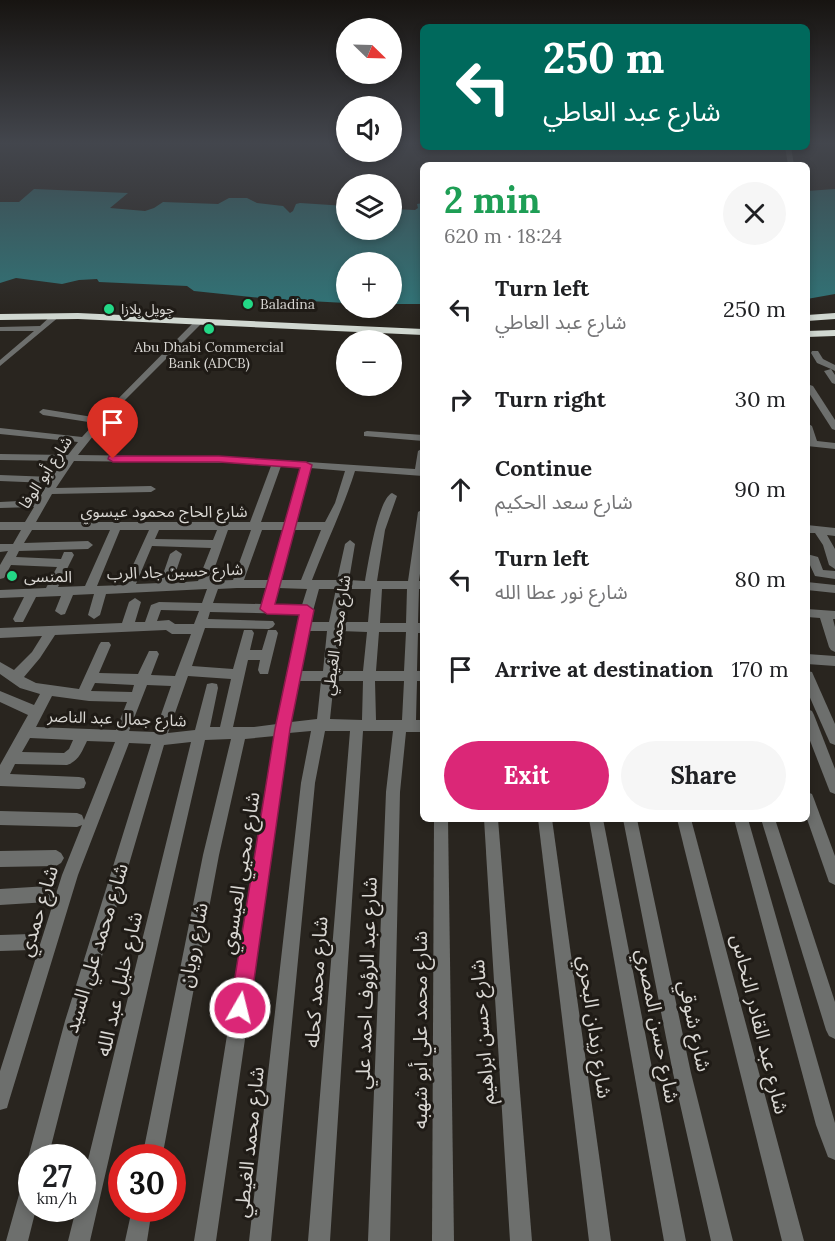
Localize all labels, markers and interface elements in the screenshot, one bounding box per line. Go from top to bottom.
north arrow [336,18,402,84]
map controls [336,18,402,396]
text: 250 m [543,31,664,85]
icon: left [444,48,522,126]
text: شارع عبد العاطي [543,94,721,128]
button: sound [336,96,402,162]
button: layers [336,174,402,240]
text: 2 min [444,177,541,223]
button: close [723,182,786,245]
text: 620 m · 18:24 [444,223,562,248]
button: + [336,252,402,318]
text: Turn left [495,274,589,302]
icon: left [444,293,477,326]
place label: Baladina [260,295,315,313]
text: 250 m [723,295,786,323]
marker: Baladina [241,297,255,311]
place label: جويل بلازا [121,300,174,318]
marker: جويل بلازا [102,302,116,316]
text: شارع عبد العاطي [495,309,627,334]
marker: Abu Dhabi Commercial Bank (ADCB) [202,322,216,336]
button: − [336,330,402,396]
place label: Abu Dhabi Commercial Bank (ADCB) [133,338,284,372]
icon: right [444,383,477,416]
text: Turn right [495,385,606,413]
text: 30 m [735,385,786,413]
pin [87,397,138,459]
icon: arrive [96,406,129,439]
street label: شارع أبو الوفا [14,432,78,514]
text: Continue [495,454,592,482]
icon: ahead [444,473,477,506]
text: 90 m [734,475,786,503]
text: شارع سعد الحكيم [495,489,633,514]
street label: شارع الحاج محمود عيسوي [80,501,248,524]
text: Turn left [495,544,589,572]
street label: شارع حسين جاد الرب [106,559,244,586]
icon: left [444,563,477,596]
text: 80 m [735,565,786,593]
place label: المنسى [24,566,72,586]
marker: المنسى [5,569,19,583]
street label: شارع محمد الغيطي [318,574,357,697]
text: شارع نور عطا الله [495,579,628,604]
icon: arrive [444,653,477,686]
text: Arrive at destination [495,655,713,683]
text: 170 m [731,655,789,683]
street label: شارع جمال عبد الناصر [46,706,187,733]
button: Exit [444,741,609,810]
button: Share [621,741,786,810]
street label: شارع محيي العيسوي [214,790,268,957]
street label: شارع محمد علي السيد [58,860,137,1037]
street label: شارع حمدي [12,863,67,960]
street label: شارع عبد الرؤوف احمد علي [349,876,385,1090]
street label: شارع رويان [172,900,216,990]
street label: شارع خليل عبد الله [90,909,150,1059]
street label: شارع محمد كحله [298,915,336,1049]
street label: شارع محمد علي أبو شهبه [407,931,436,1129]
street label: شارع عبد القادر النحاس [723,931,795,1117]
street label: شارع حسن المصري [628,947,686,1106]
street label: شارع زيدان البحري [569,954,618,1100]
street label: شارع حسن ابراهيم [464,958,502,1105]
position arrow [208,976,272,1040]
street label: شارع شوقي [670,978,717,1075]
street label: شارع محمد الغيطي [228,1065,272,1219]
speed limit sign: 30 [108,1144,186,1222]
text: 27 [42,1157,72,1195]
text: km/h [37,1189,77,1208]

